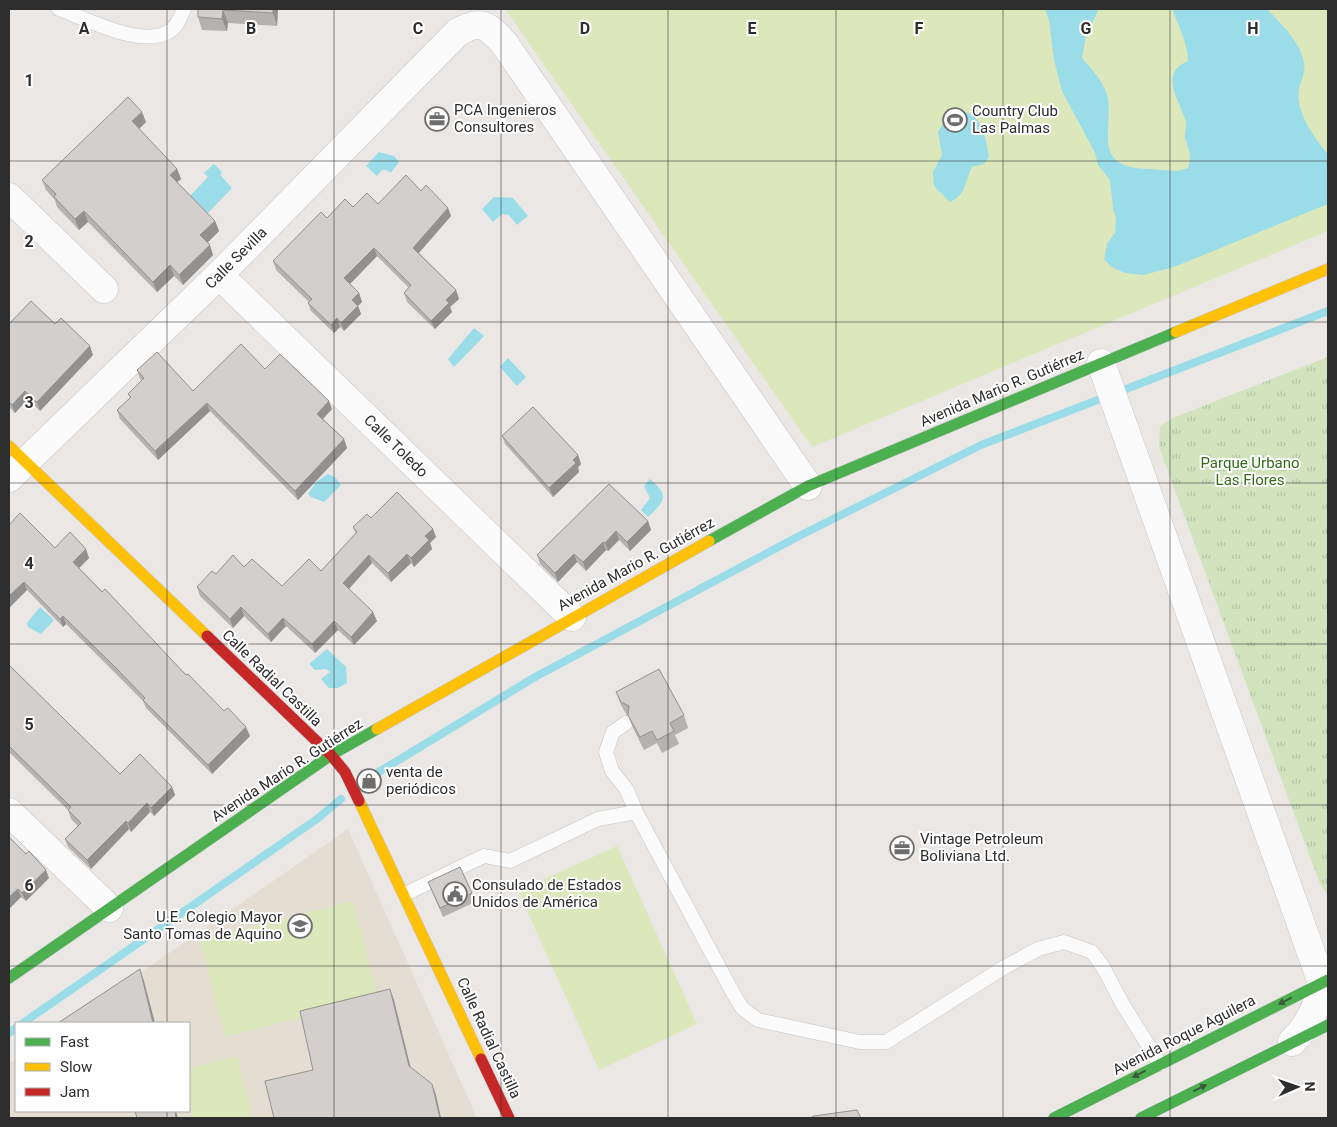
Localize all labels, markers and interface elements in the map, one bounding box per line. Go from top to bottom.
text: A [79,19,90,38]
text: B [246,19,256,38]
text: C [413,19,423,38]
text: D [580,19,590,38]
text: E [748,19,757,38]
text: F [915,19,924,38]
text: G [1081,19,1092,38]
text: H [1247,19,1259,38]
text: 1 [24,71,34,90]
place label: PCA Ingenieros Consultores [454,101,557,136]
place label: Country Club Las Palmas [972,102,1058,137]
office icon: PCA Ingenieros Consultores [424,106,450,132]
sports icon: Country Club Las Palmas [942,107,968,133]
street label: Calle Sevilla [201,223,271,293]
text: 2 [24,232,34,251]
street label: Avenida Mario R. Gutiérrez [917,345,1087,431]
text: 3 [24,393,34,412]
street label: Calle Toledo [360,411,432,481]
park label: Parque Urbano Las Flores [1200,454,1300,489]
street label: Avenida Mario R. Gutiérrez [554,513,718,615]
text: 4 [24,554,34,573]
street label: Calle Radial Castilla [218,626,326,730]
street label: Avenida Mario R. Gutiérrez [208,714,366,826]
text: 5 [24,715,34,734]
place label: venta de periódicos [386,763,456,798]
shop icon: venta de periódicos [356,768,382,794]
place label: Vintage Petroleum Boliviana Ltd. [920,830,1043,865]
office icon: Vintage Petroleum Boliviana Ltd. [889,835,915,861]
text: 6 [24,876,34,895]
place label: Consulado de Estados Unidos de América [472,876,621,911]
public building icon: Consulado de Estados Unidos de América [442,881,468,907]
place label: U.E. Colegio Mayor Santo Tomas de Aquino [123,908,282,943]
school or university icon: U.E. Colegio Mayor Santo Tomas de Aquino [287,913,313,939]
street label: Calle Radial Castilla [453,975,525,1101]
street label: Avenida Roque Aguilera [1110,991,1258,1079]
one-way arrow [1277,997,1292,1006]
legend [15,1022,190,1112]
text: Fast [60,1033,89,1051]
text: Slow [60,1058,92,1076]
north arrow [1272,1062,1322,1112]
one-way arrow [1132,1070,1147,1078]
text: N [1302,1081,1318,1092]
text: Jam [60,1083,90,1101]
one-way arrow [1193,1084,1207,1092]

